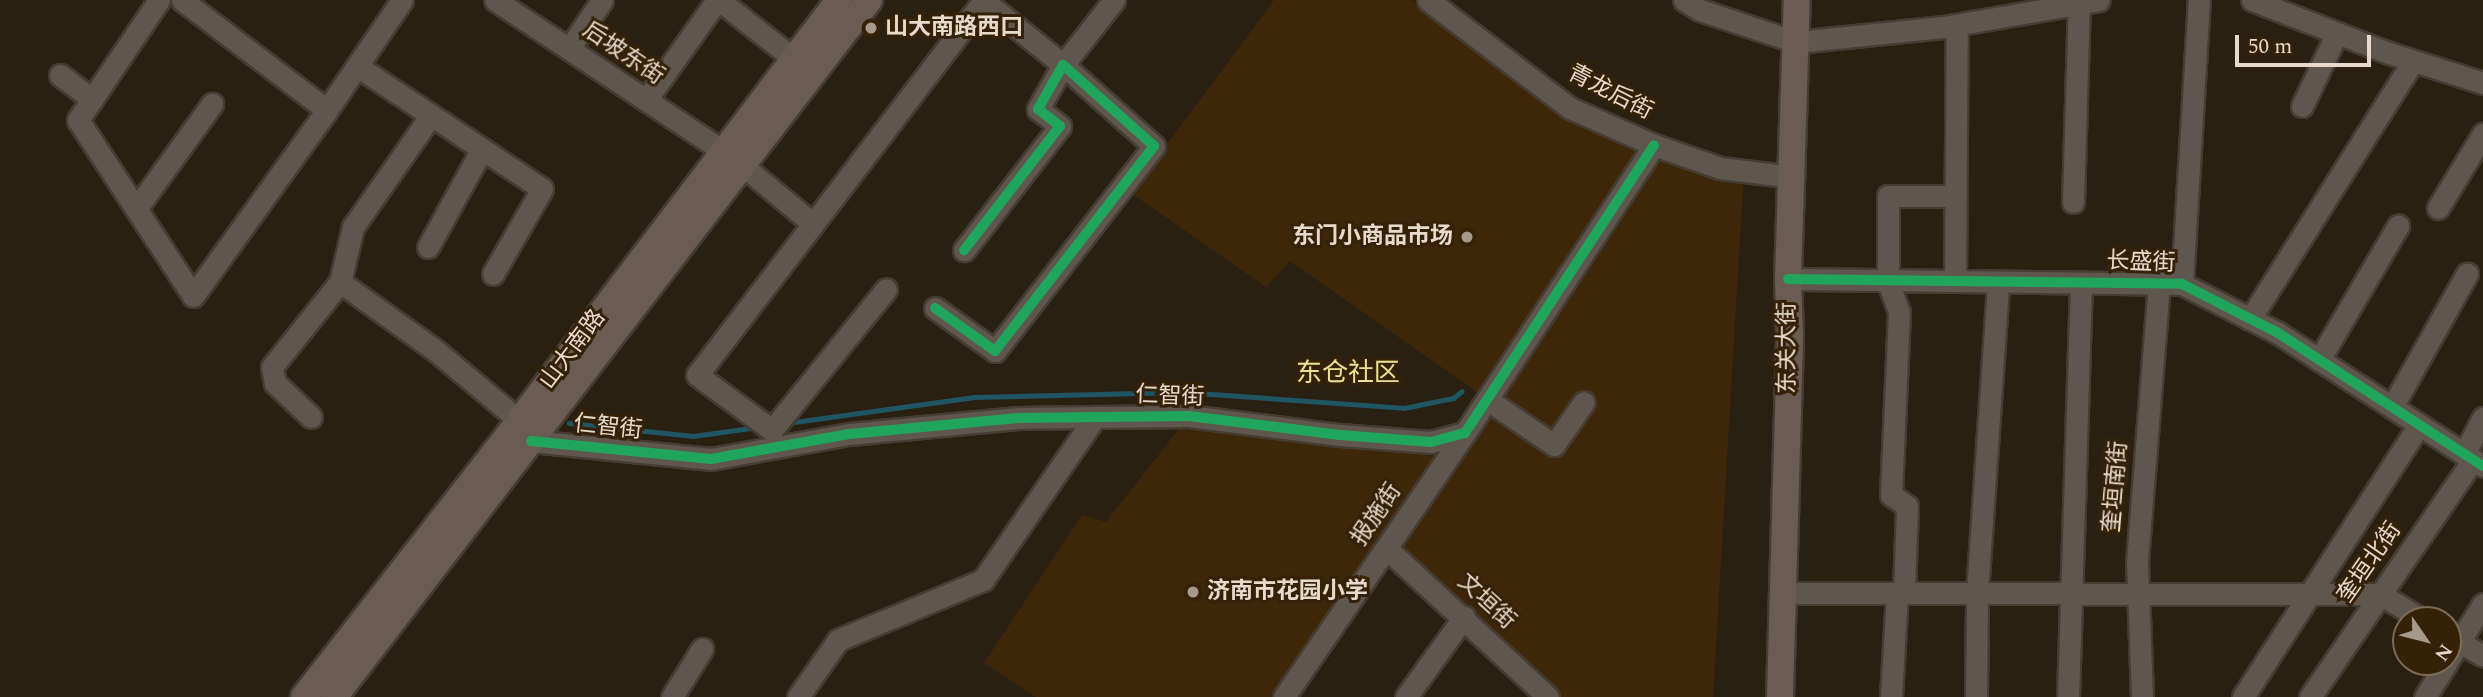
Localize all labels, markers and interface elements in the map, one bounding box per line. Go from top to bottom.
place label: 山大南路西口 [885,14,1023,42]
street label: 后坡东街 [577,17,669,91]
marker: 山大南路西口 [863,20,879,36]
scale bar [2238,21,2374,65]
text: 50 m [2248,31,2292,63]
street label: 青龙后街 [1563,60,1657,126]
place label: 东门小商品市场 [1292,223,1453,251]
marker: 东门小商品市场 [1459,229,1475,245]
street label: 长盛街 [2106,248,2176,278]
street label: 东关大街 [1774,302,1802,394]
street label: 山大南路 [534,305,612,395]
district label: 东仓社区 [1296,358,1400,390]
street label: 仁智街 [1135,382,1205,412]
street label: 仁智街 [572,411,644,445]
street label: 奎垣南街 [2098,440,2134,534]
street label: 报施街 [1346,479,1408,551]
street label: 奎垣北街 [2332,517,2408,609]
street label: 文垣街 [1451,568,1521,636]
place label: 济南市花园小学 [1207,578,1368,606]
marker: 济南市花园小学 [1185,584,1201,600]
north arrow [2392,606,2462,676]
text: N [2427,638,2459,667]

